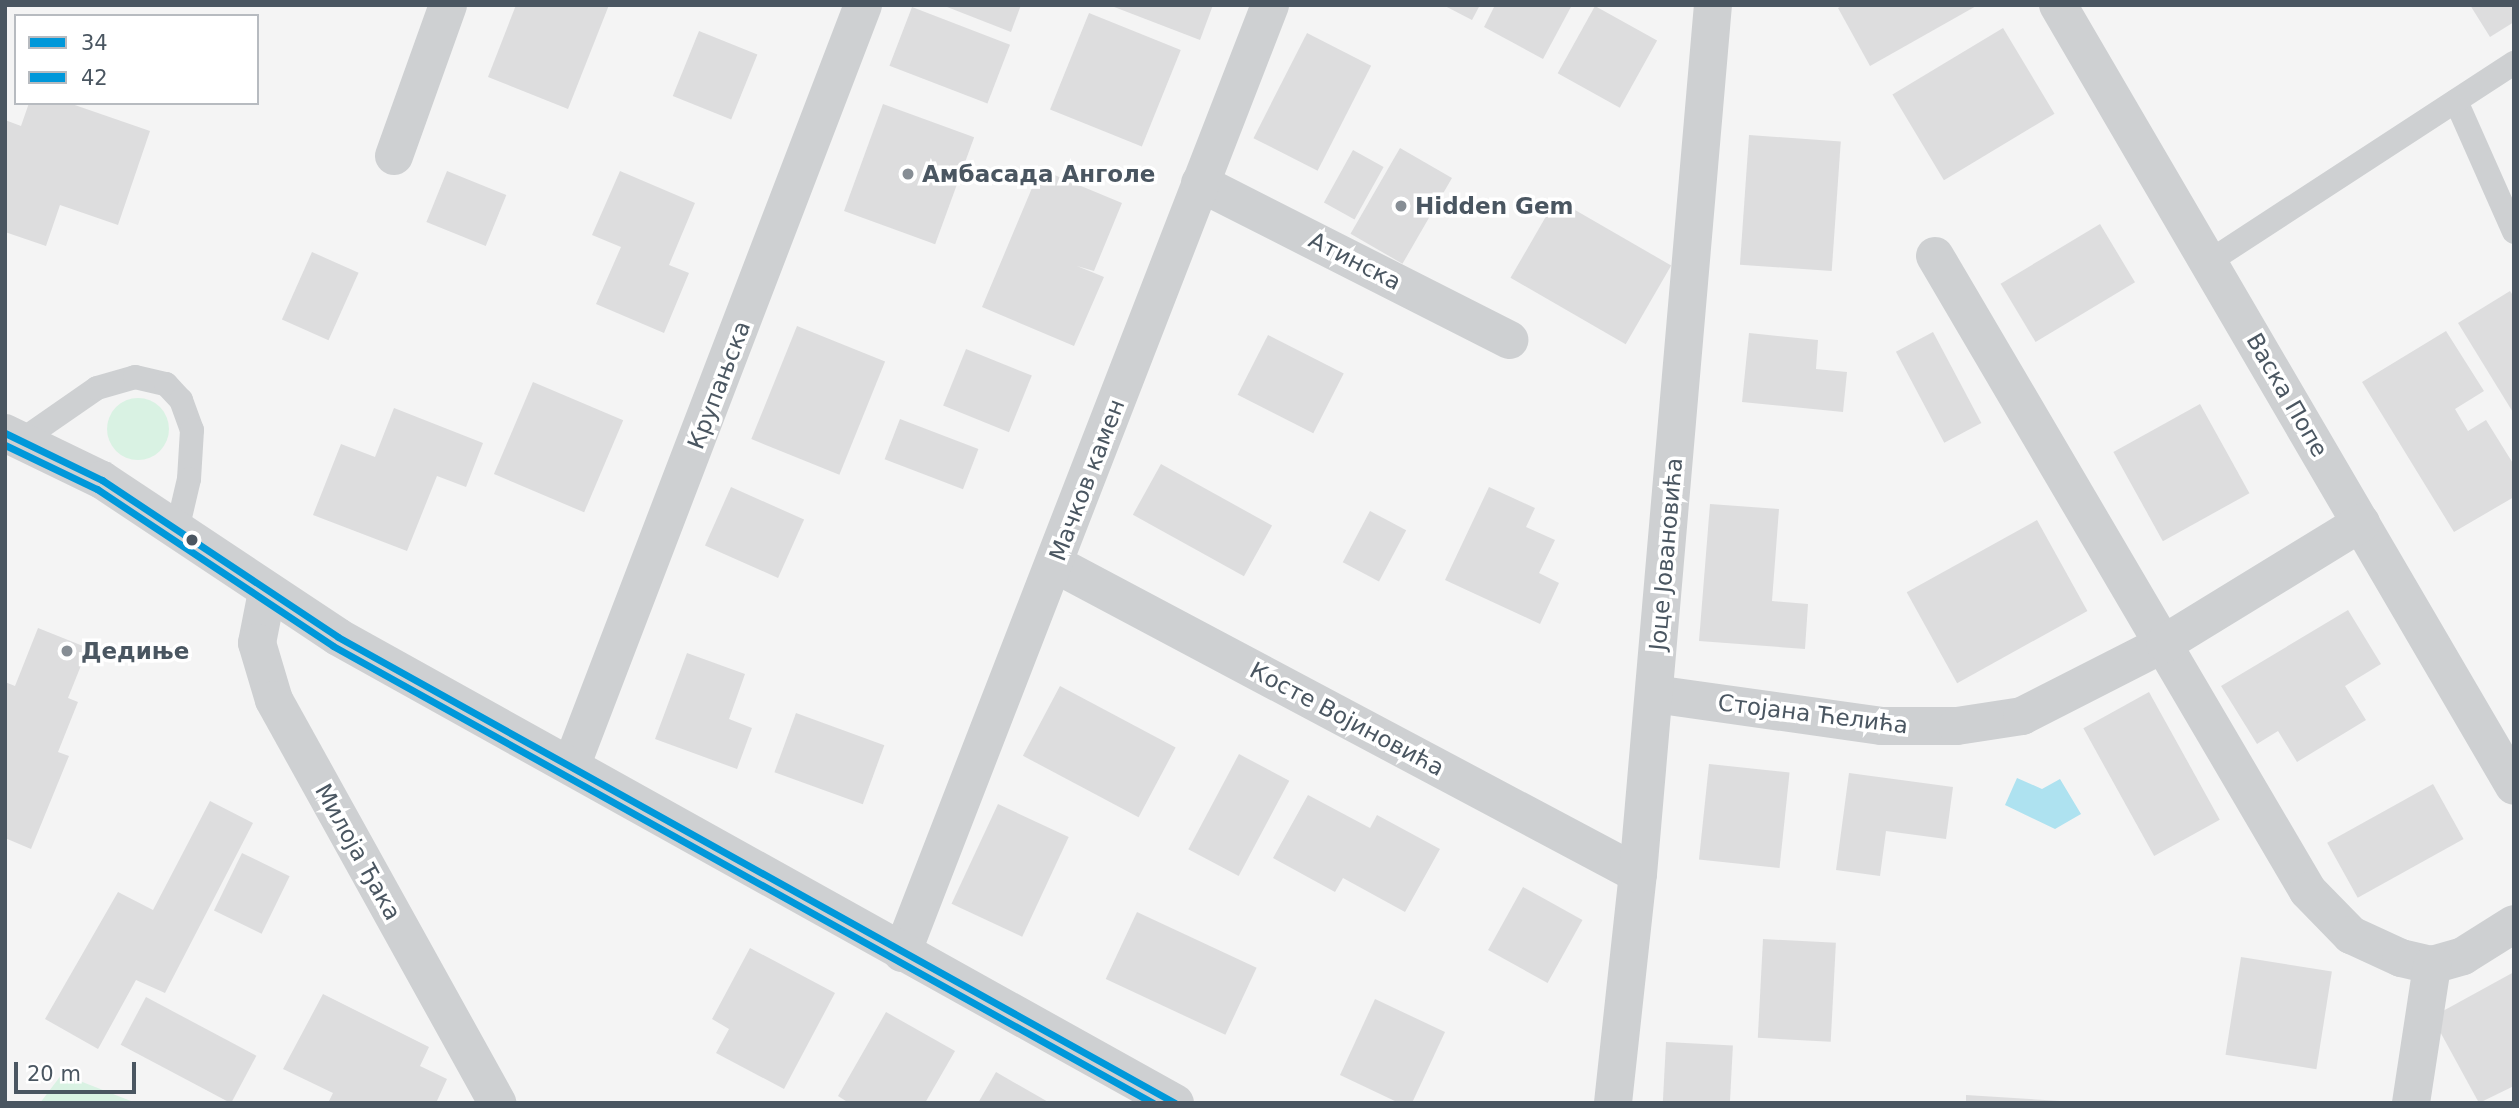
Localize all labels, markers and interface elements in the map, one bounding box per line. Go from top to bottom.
legend [14,14,259,105]
text: 34 [81,31,108,55]
text: 42 [81,66,108,90]
place label: Амбасада Анголе [922,160,1155,188]
marker: Амбасада Анголе [900,166,916,182]
place label: Hidden Gem [1415,192,1573,220]
marker: Hidden Gem [1393,198,1409,214]
street label: Атинска [1304,226,1406,296]
street label: Крупањска [682,317,756,453]
street label: Васка Попе [2240,328,2334,462]
street label: Мачков камен [1043,395,1131,565]
street label: Јоце Јовановића [1644,457,1688,651]
unlabelled marker [185,533,199,547]
place label: Дедиње [81,637,189,665]
marker: Дедиње [59,643,75,659]
street label: Косте Војиновића [1245,656,1449,782]
street label: Стојана Ћелића [1716,689,1910,739]
street label: Милоја Ђака [309,779,407,925]
scale bar [18,1048,140,1092]
text: 20 m [27,1062,81,1086]

